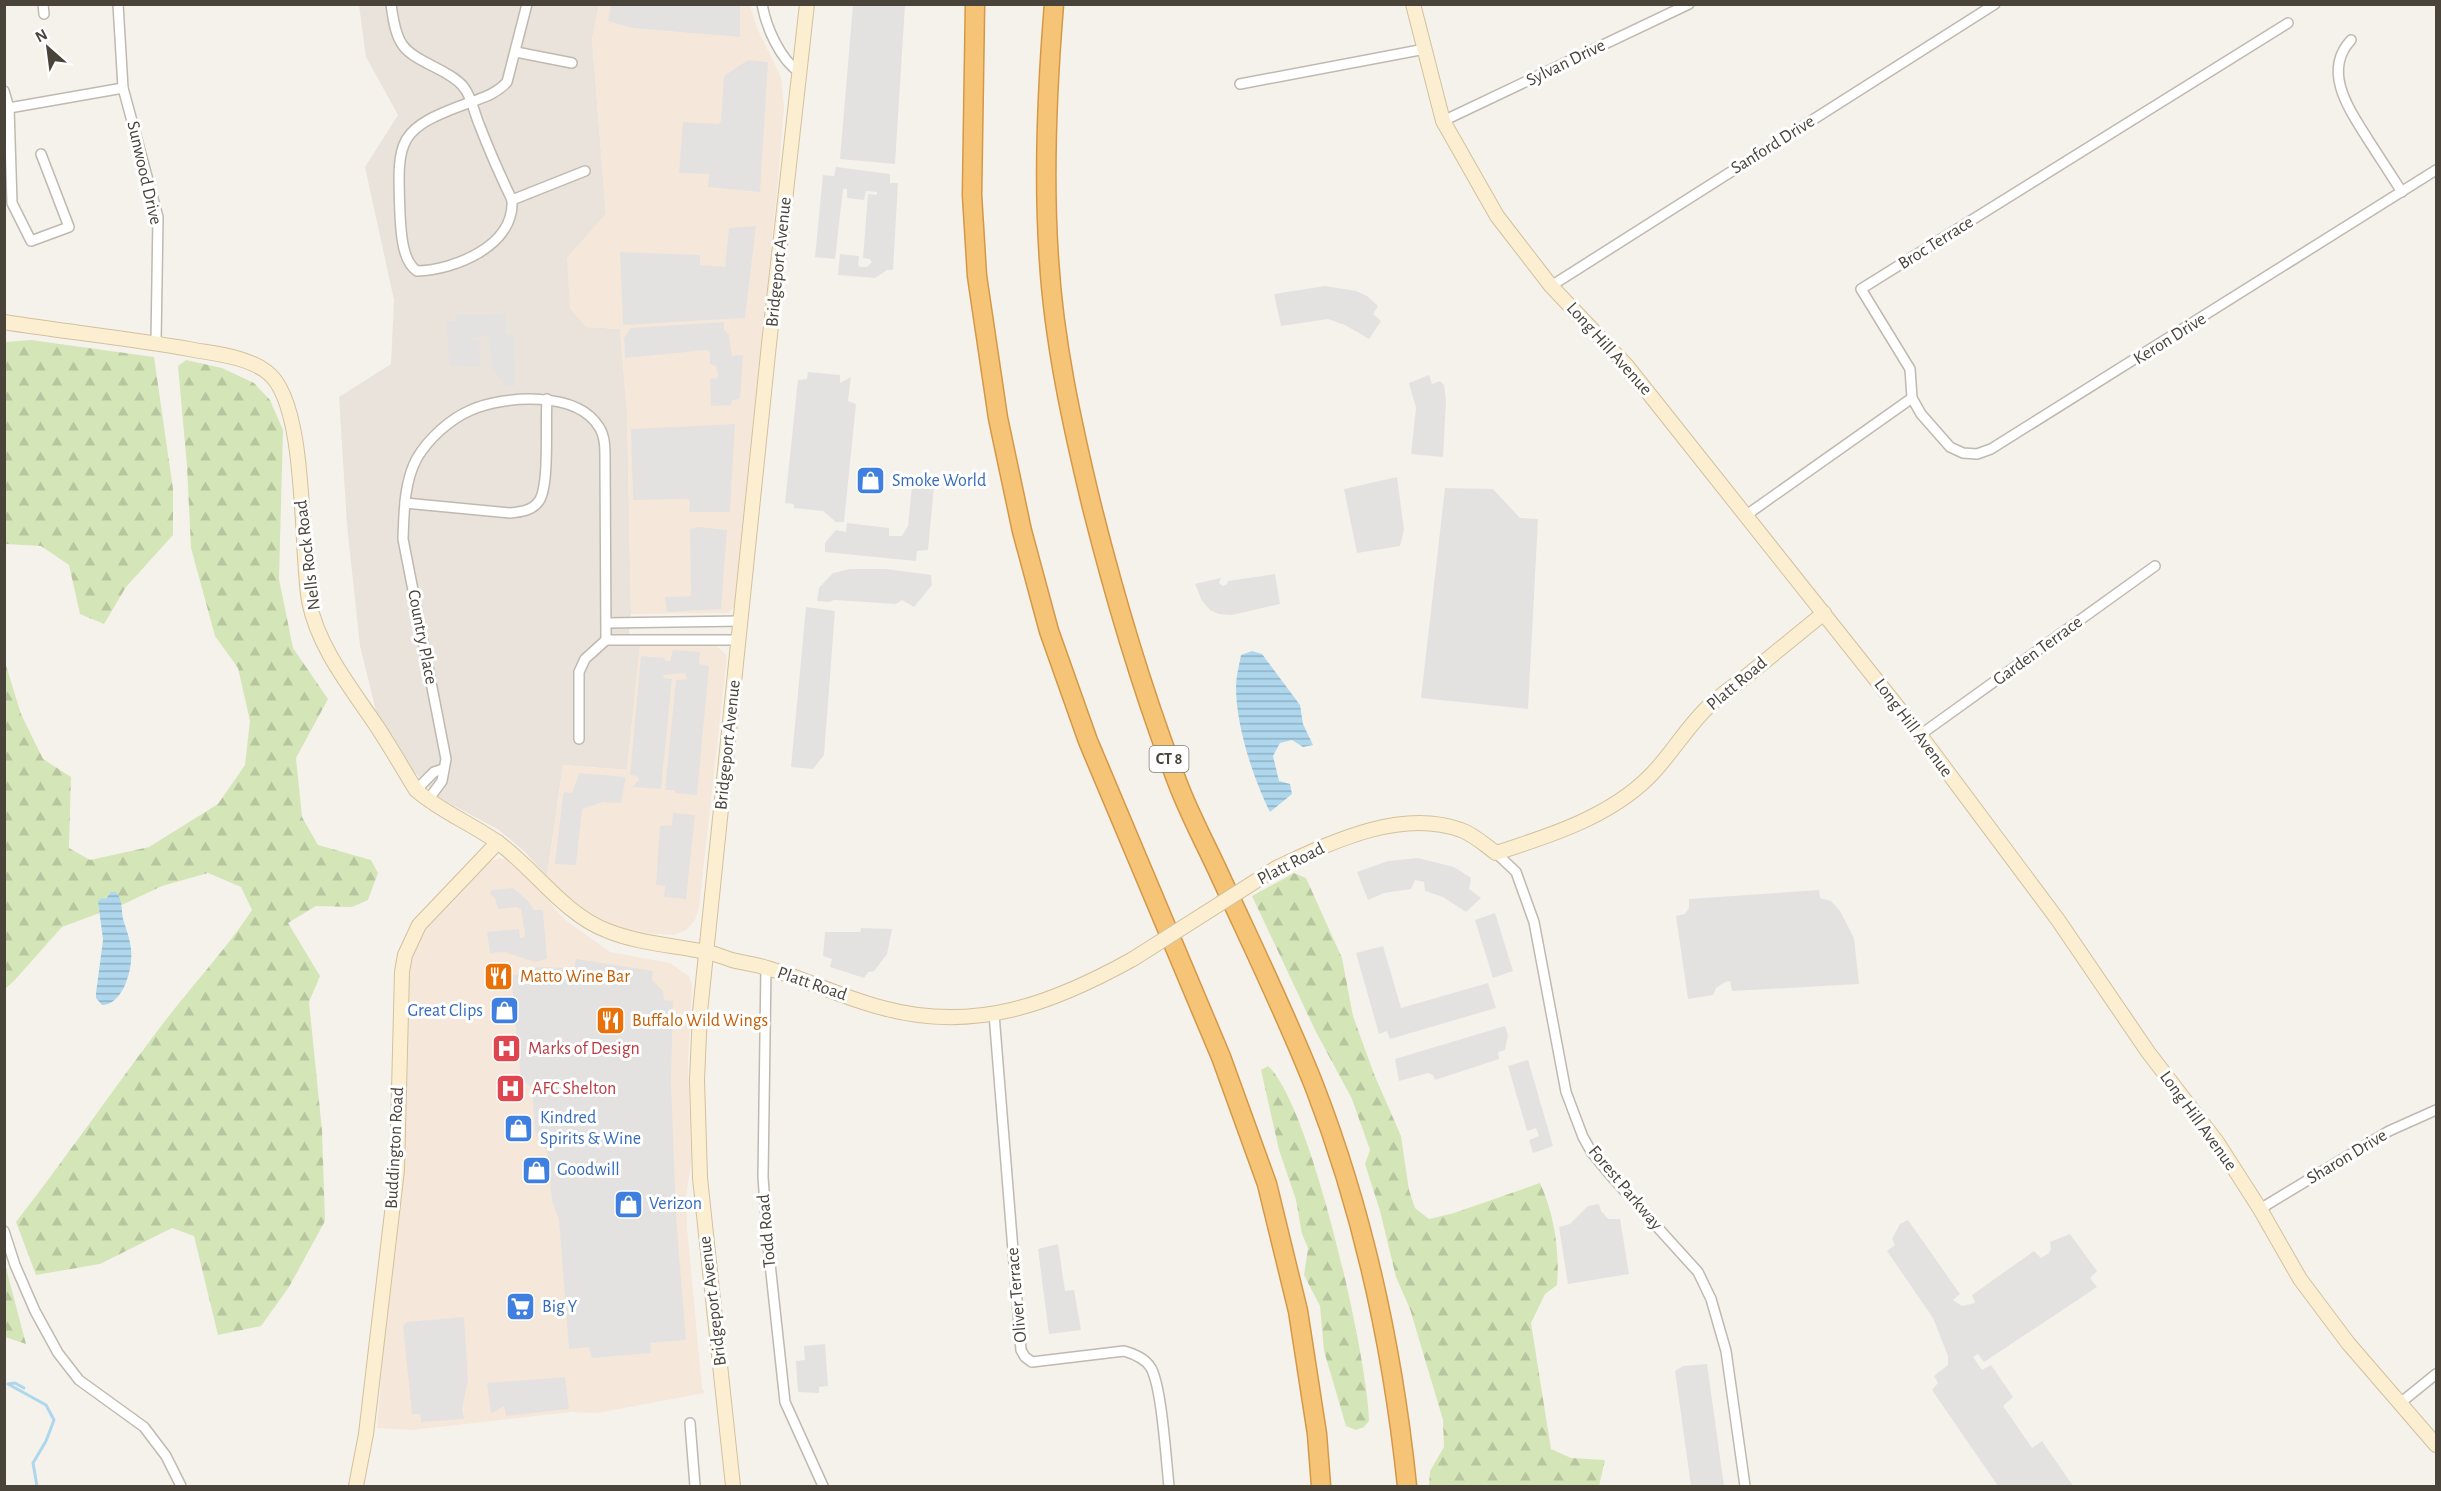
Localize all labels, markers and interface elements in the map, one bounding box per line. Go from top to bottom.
north arrow [18,18,78,78]
text: N [33,26,50,45]
street label: Sylvan Drive [1524,36,1608,90]
street label: Sanford Drive [1728,112,1818,178]
street label: Sunwood Drive [123,119,165,227]
street label: Bridgeport Avenue [763,196,795,328]
street label: Broc Terrace [1895,213,1977,273]
street label: Long Hill Avenue [1563,299,1655,399]
street label: Keron Drive [2131,310,2209,368]
shop icon: Smoke World [855,465,887,497]
place label: Smoke World [892,472,986,490]
street label: Nells Rock Road [292,499,324,611]
street label: Country Place [404,588,440,686]
street label: Garden Terrace [1990,613,2086,689]
street label: Platt Road [1703,654,1771,714]
street label: Long Hill Avenue [1870,675,1956,781]
street label: Bridgeport Avenue [712,679,744,811]
road number: CT 8 [1150,746,1188,772]
street label: Platt Road [1255,840,1327,888]
restaurant icon: Matto Wine Bar [483,961,515,993]
street label: Platt Road [775,964,849,1004]
place label: Matto Wine Bar [520,968,630,986]
shop icon: Great Clips [488,995,520,1027]
place label: Great Clips [407,1002,483,1020]
restaurant icon: Buffalo Wild Wings [595,1005,627,1037]
place label: Buffalo Wild Wings [632,1012,768,1030]
hospital icon: Marks of Design [491,1033,523,1065]
place label: Marks of Design [528,1040,640,1058]
street label: Long Hill Avenue [2156,1068,2240,1174]
hospital icon: AFC Shelton [495,1073,527,1105]
place label: AFC Shelton [532,1080,616,1098]
street label: Buddington Road [383,1087,407,1209]
place label: Kindred Spirits & Wine [540,1109,641,1148]
shop icon: Kindred Spirits & Wine [503,1112,535,1144]
street label: Sharon Drive [2304,1126,2390,1188]
street label: Forest Parkway [1585,1142,1666,1234]
shop icon: Goodwill [520,1154,552,1186]
place label: Goodwill [557,1161,620,1179]
shop icon: Verizon [612,1188,644,1220]
street label: Todd Road [755,1193,779,1269]
place label: Verizon [649,1195,702,1213]
street label: Bridgeport Avenue [696,1235,730,1367]
street label: Oliver Terrace [1004,1247,1030,1343]
supermarket icon: Big Y [505,1291,537,1323]
place label: Big Y [542,1298,578,1316]

